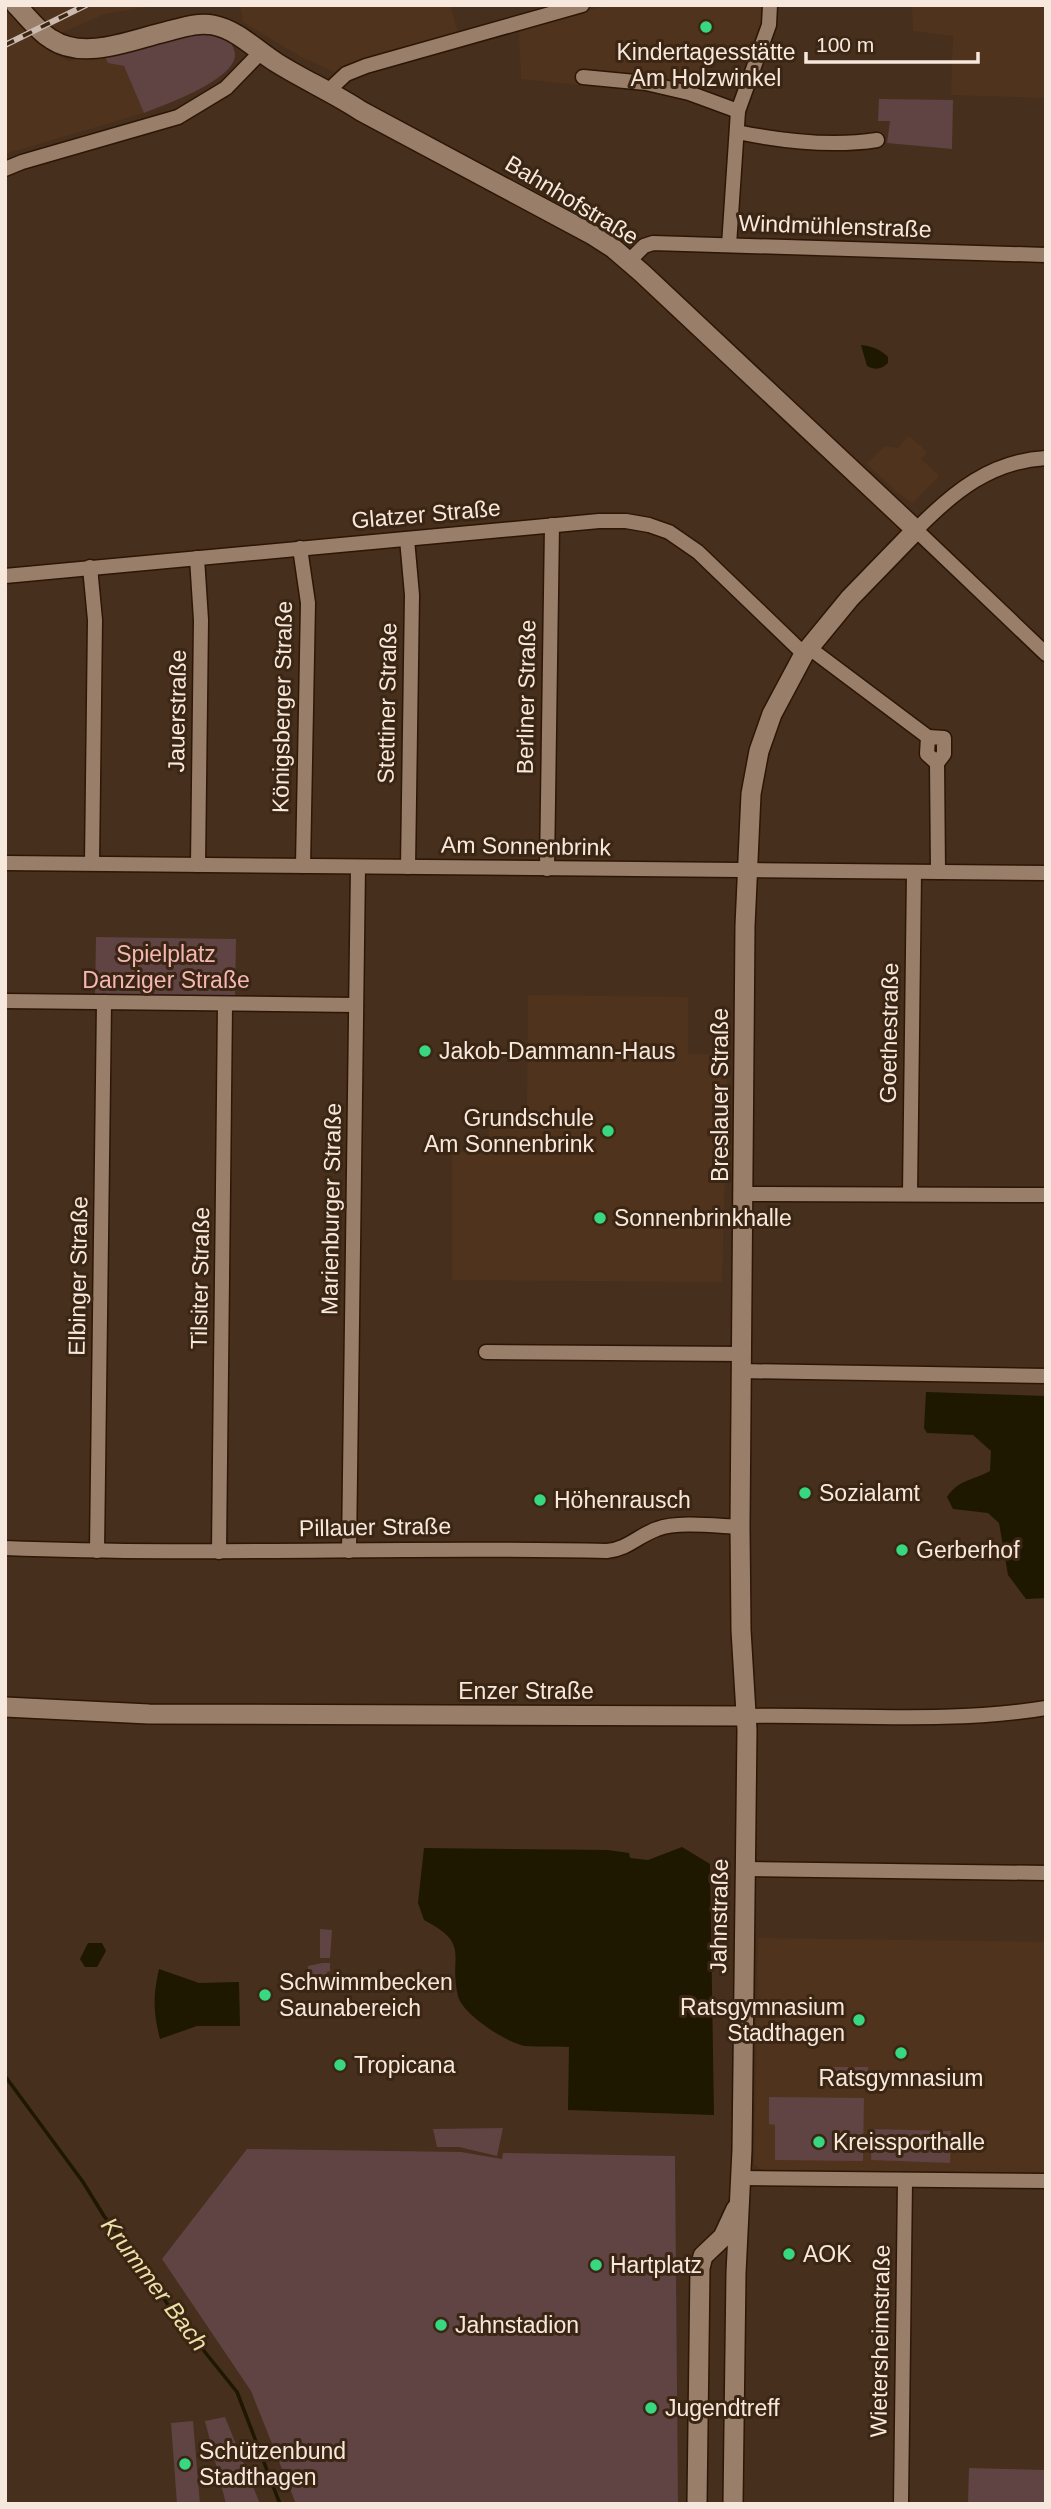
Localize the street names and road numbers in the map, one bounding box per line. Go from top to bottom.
street label: Bahnhofstraße [501,150,643,250]
street label: Windmühlenstraße [738,210,932,242]
street label: Glatzer Straße [350,495,502,533]
street label: Königsberger Straße [267,601,297,813]
street label: Berliner Straße [512,619,540,775]
street label: Stettiner Straße [373,622,401,784]
street label: Jauerstraße [163,649,191,773]
street label: Am Sonnenbrink [441,832,612,860]
street label: Goethestraße [875,962,903,1104]
street label: Breslauer Straße [707,1008,733,1182]
street label: Marienburger Straße [316,1103,346,1315]
street label: Elbinger Straße [64,1196,92,1356]
street label: Tilsiter Straße [186,1207,214,1349]
street label: Pillauer Straße [299,1513,451,1541]
street label: Enzer Straße [458,1678,594,1704]
street label: Jahnstraße [705,1858,733,1974]
street label: Wietersheimstraße [865,2244,895,2438]

